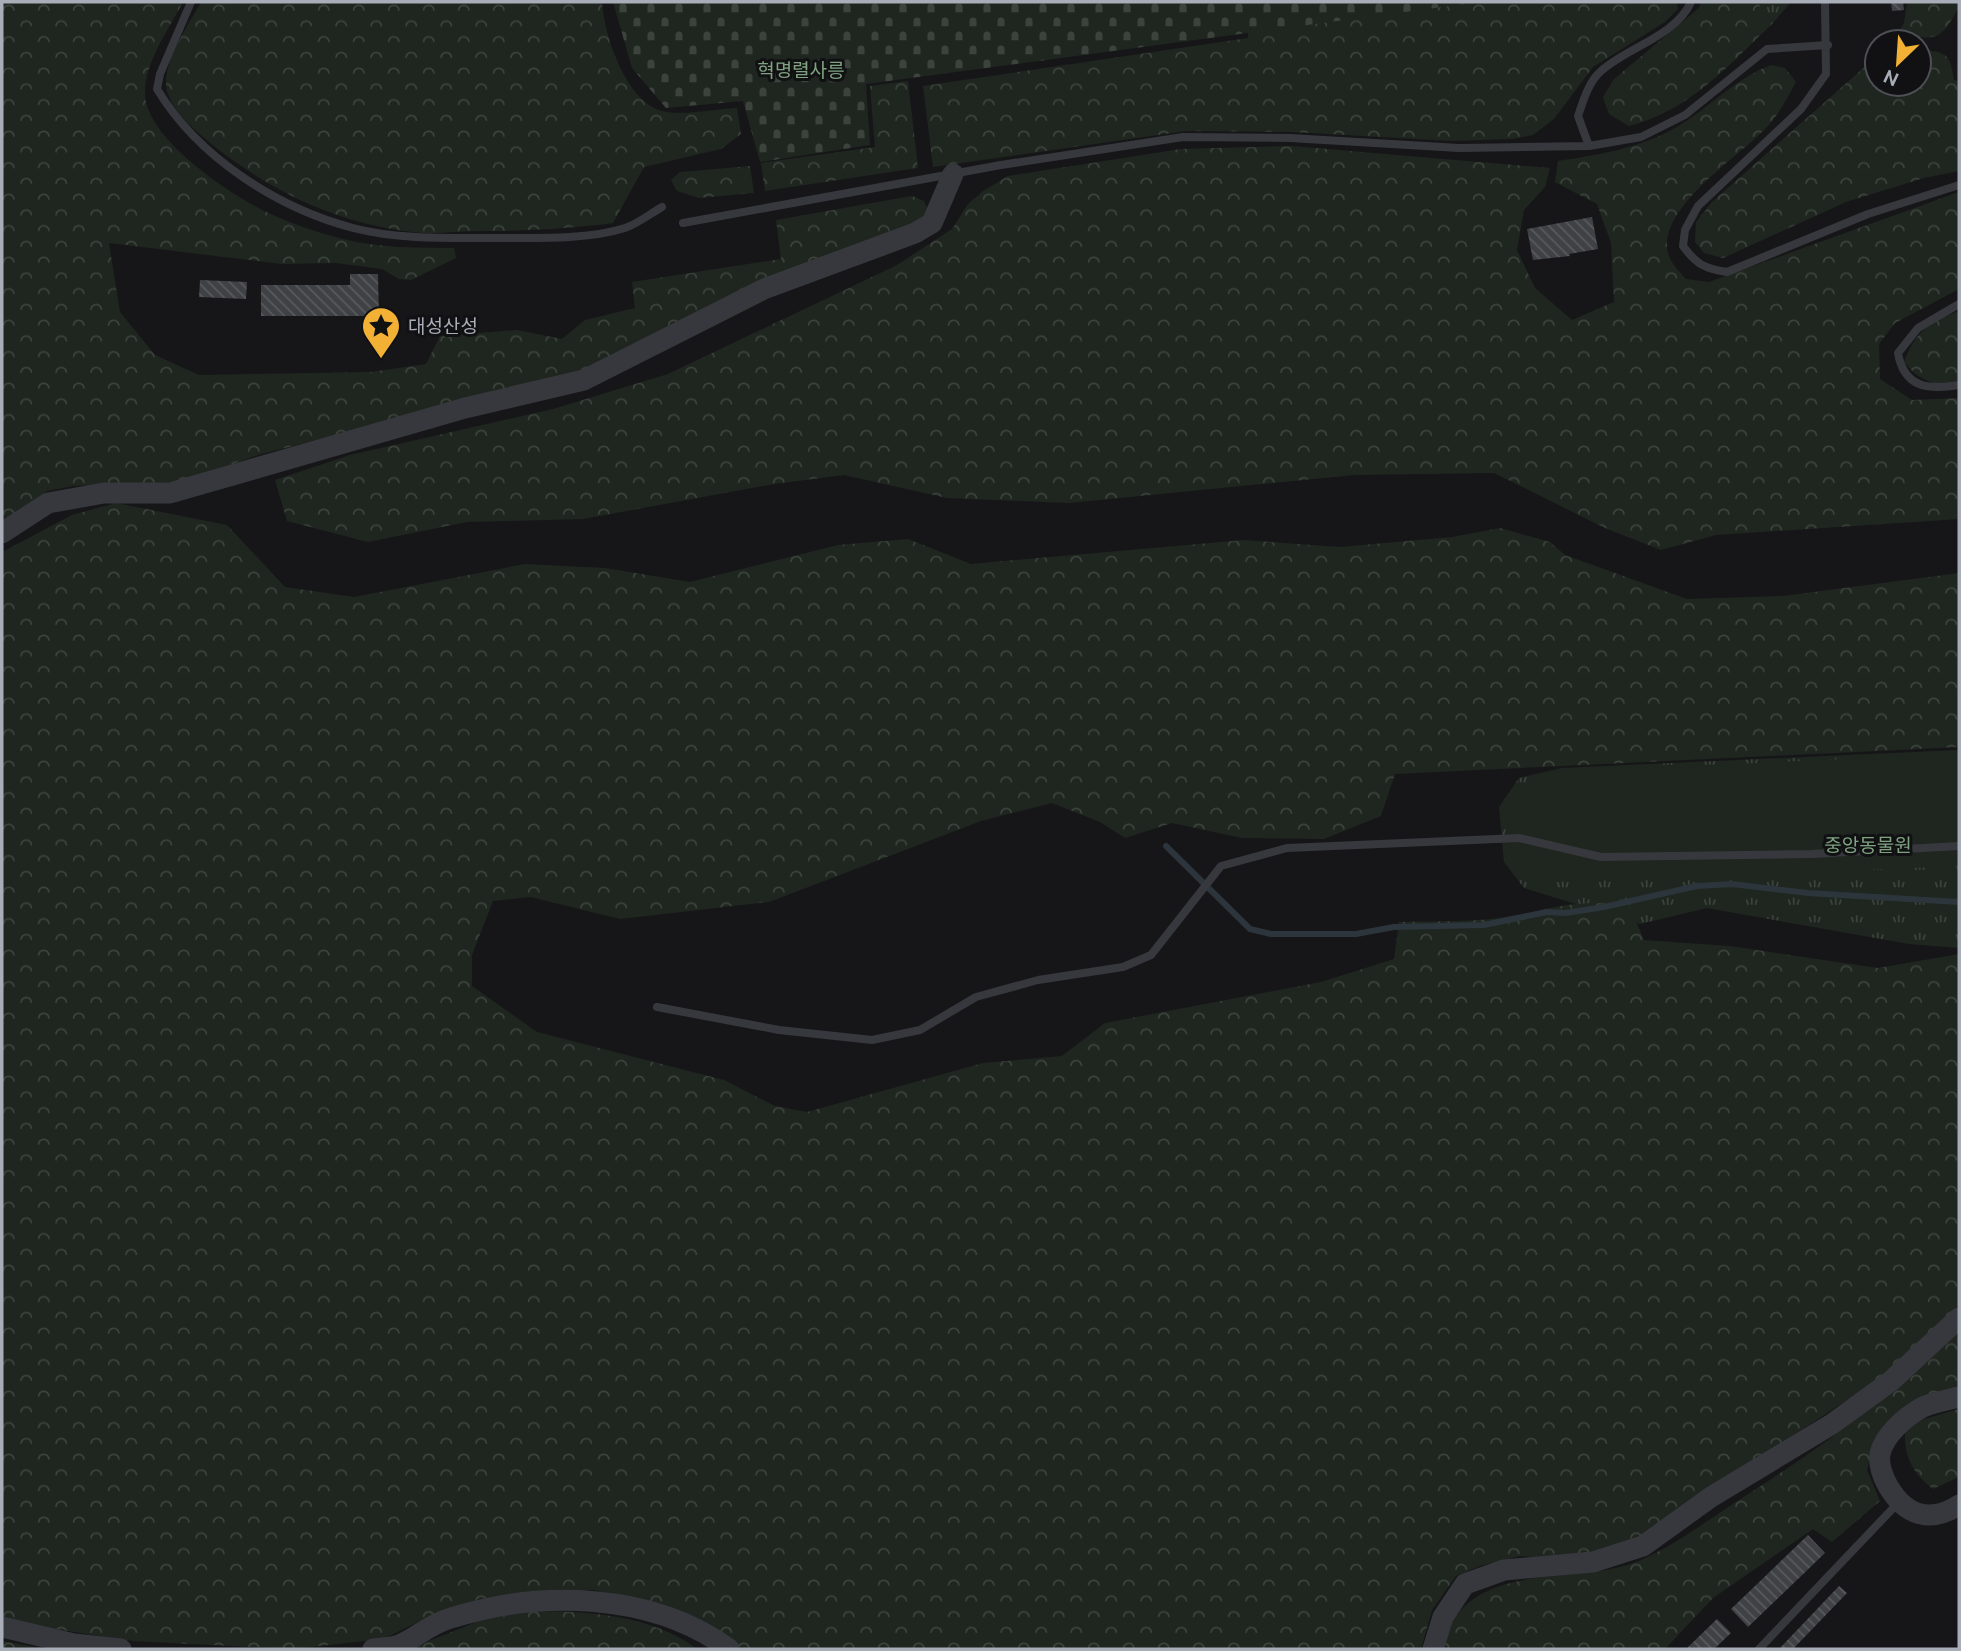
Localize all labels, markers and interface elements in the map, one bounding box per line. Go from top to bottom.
north arrow [1863,28,1933,98]
park label: 혁명렬사릉 [757,59,845,81]
text: N [1880,65,1902,91]
place icon: 대성산성 [360,305,402,360]
place label: 대성산성 [408,315,478,337]
park label: 중앙동물원 [1824,834,1912,856]

